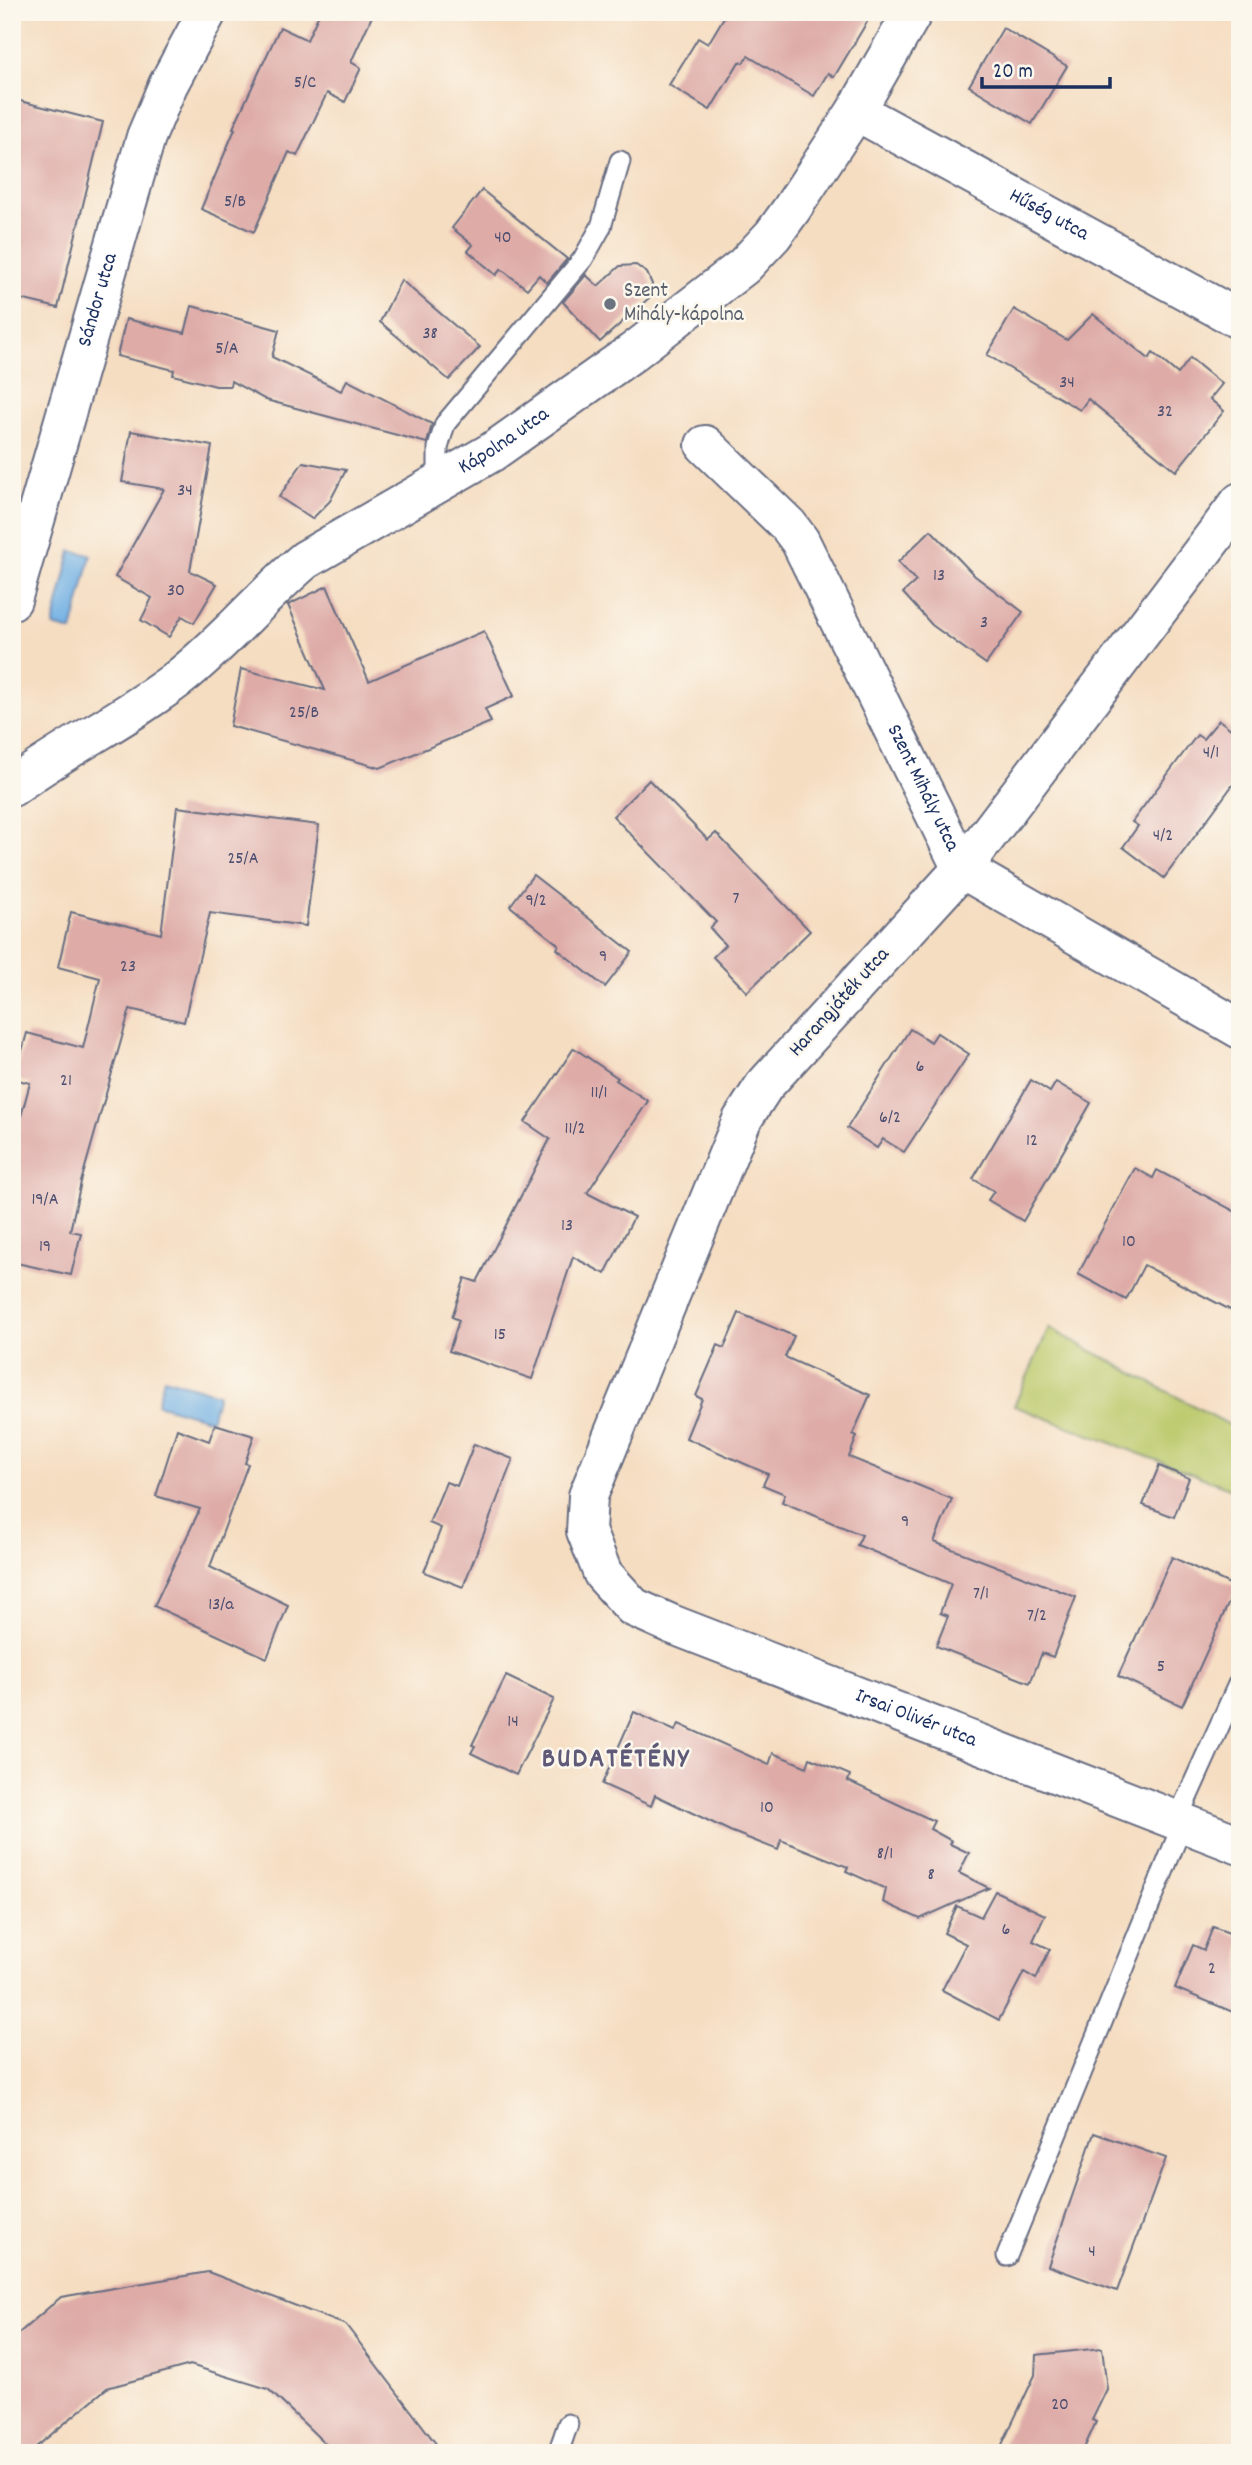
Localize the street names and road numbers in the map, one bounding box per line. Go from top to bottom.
street label: Hűség utca [1003,182,1095,250]
street label: Sándor utca [71,249,127,351]
street label: Kápolna utca [453,400,557,483]
street label: Szent Mihály utca [878,719,967,858]
street label: Harangjáték utca [783,941,898,1064]
street label: Irsai Olivér utca [851,1682,982,1757]

